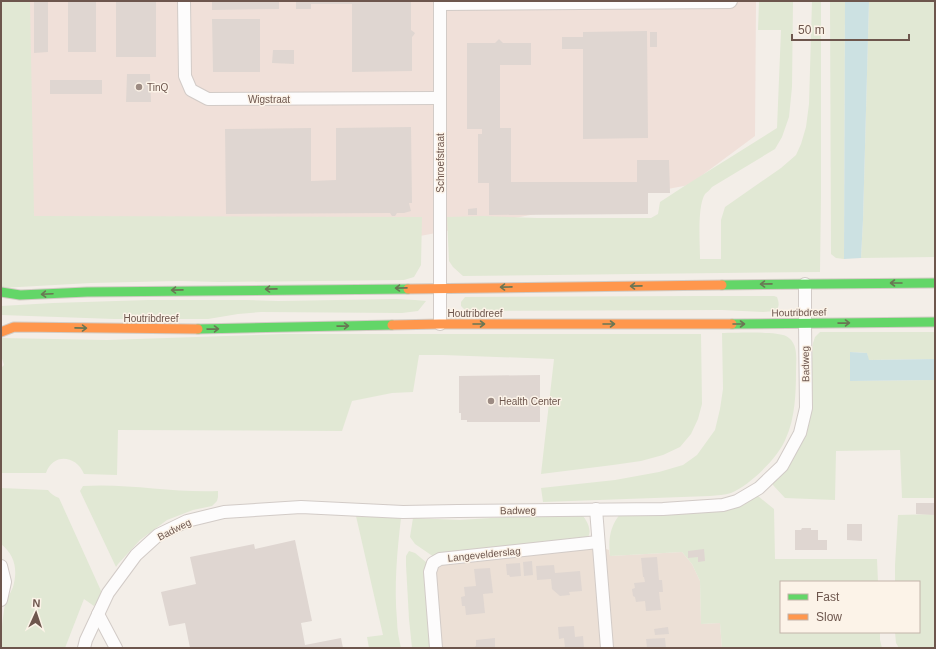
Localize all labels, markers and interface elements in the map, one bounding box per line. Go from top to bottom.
scale bar [792,16,909,42]
text: 50 m [798,23,825,37]
marker: TinQ [134,82,144,92]
place label: TinQ [147,82,169,93]
street label: Wigstraat [248,94,290,105]
street label: Schroefstraat [435,133,446,193]
one-way arrow [760,280,773,288]
one-way arrow [890,280,903,287]
one-way arrow [630,282,643,290]
one-way arrow [500,283,513,291]
one-way arrow [395,284,408,292]
one-way arrow [265,285,278,293]
one-way arrow [171,286,184,294]
one-way arrow [41,290,54,297]
street label: Houtribdreef [771,307,827,318]
street label: Houtribdreef [447,308,503,319]
street label: Houtribdreef [123,313,179,324]
one-way arrow [837,319,850,327]
one-way arrow [472,320,485,328]
one-way arrow [602,320,615,328]
one-way arrow [732,320,745,328]
one-way arrow [336,322,349,330]
one-way arrow [74,324,87,332]
one-way arrow [206,325,219,332]
street label: Badweg [800,346,811,382]
marker: Health Center [486,396,496,406]
place label: Health Center [499,396,561,407]
street label: Badweg [500,505,536,516]
street label: Badweg [156,516,193,543]
street label: Langevelderslag [447,545,521,564]
legend [780,581,920,633]
text: Fast [816,590,840,604]
north arrow [16,593,56,633]
text: N [32,597,41,609]
text: Slow [816,610,842,624]

